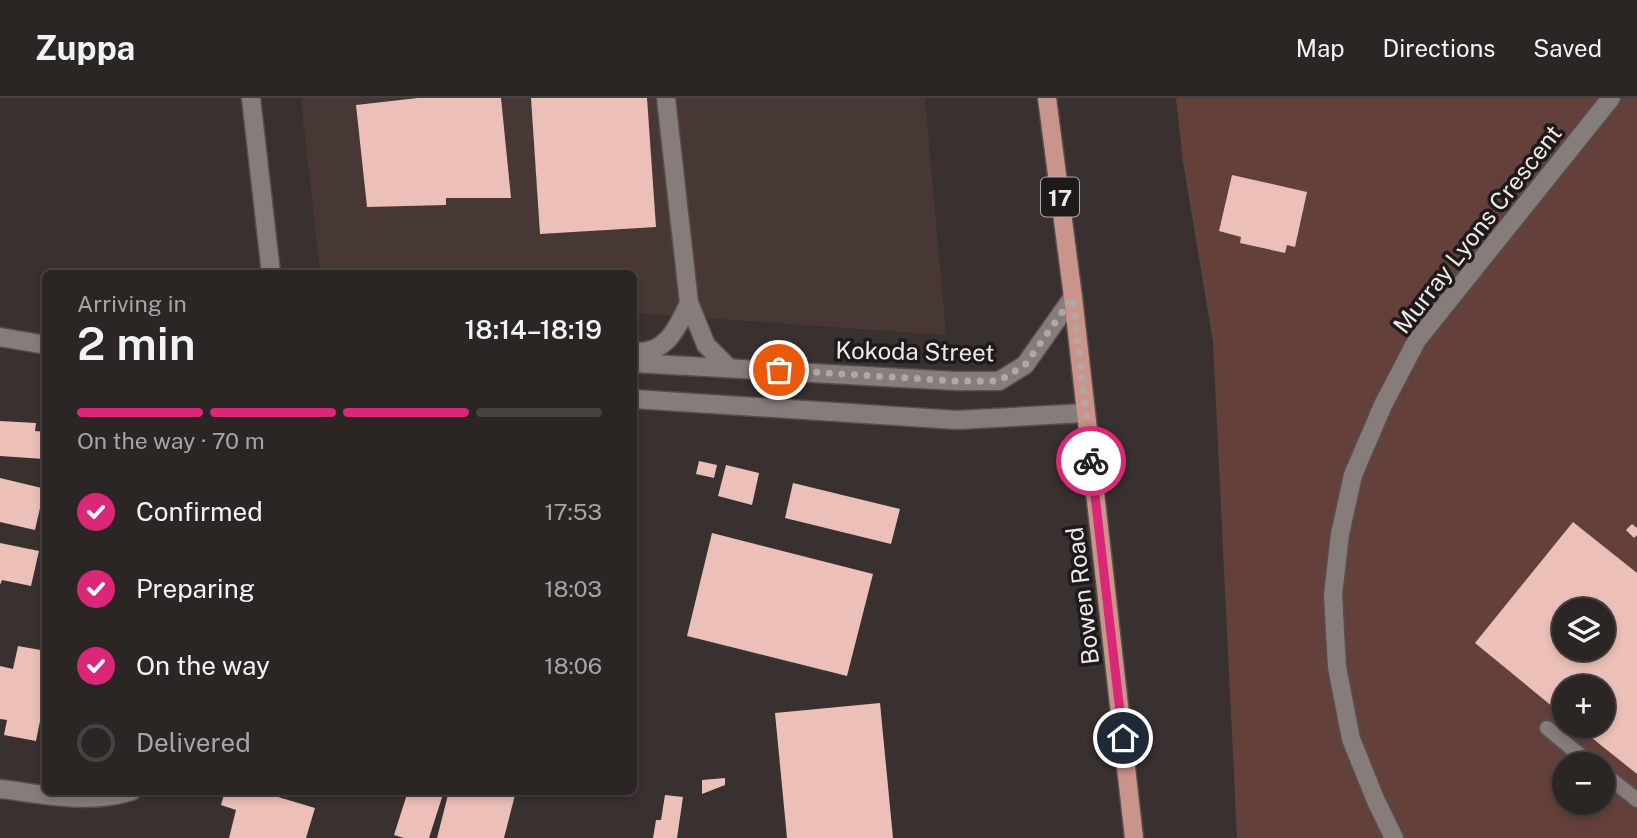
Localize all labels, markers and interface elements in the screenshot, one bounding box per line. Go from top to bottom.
text: Zuppa [35,29,135,67]
text: Map [1296,34,1345,62]
text: Directions [1383,34,1495,62]
text: Saved [1533,34,1602,62]
street label: Murray Lyons Crescent [1387,119,1567,339]
road number: 17 [1041,178,1079,216]
text: Arriving in [77,290,187,317]
text: 18:14–18:19 [465,314,602,345]
text: 2 min [77,316,196,370]
street label: Kokoda Street [835,336,995,366]
pin [749,340,809,400]
icon: bag [760,351,798,389]
courier [1056,426,1126,496]
text: On the way · 70 m [77,427,265,454]
icon: bike [1072,442,1110,480]
icon: check [77,493,115,531]
text: Confirmed [136,496,263,527]
text: 17:53 [544,498,602,525]
street label: Bowen Road [1060,526,1104,666]
icon: check [77,570,115,608]
text: Preparing [136,573,255,604]
text: 18:03 [544,575,602,602]
map controls [1552,598,1615,815]
button: layers [1552,598,1615,661]
icon: check [77,647,115,685]
text: On the way [136,650,270,681]
text: 18:06 [544,652,602,679]
button: + [1552,675,1615,738]
pin [1093,708,1153,768]
icon: home [1104,719,1142,757]
text: Delivered [136,727,251,758]
button: − [1552,752,1615,815]

